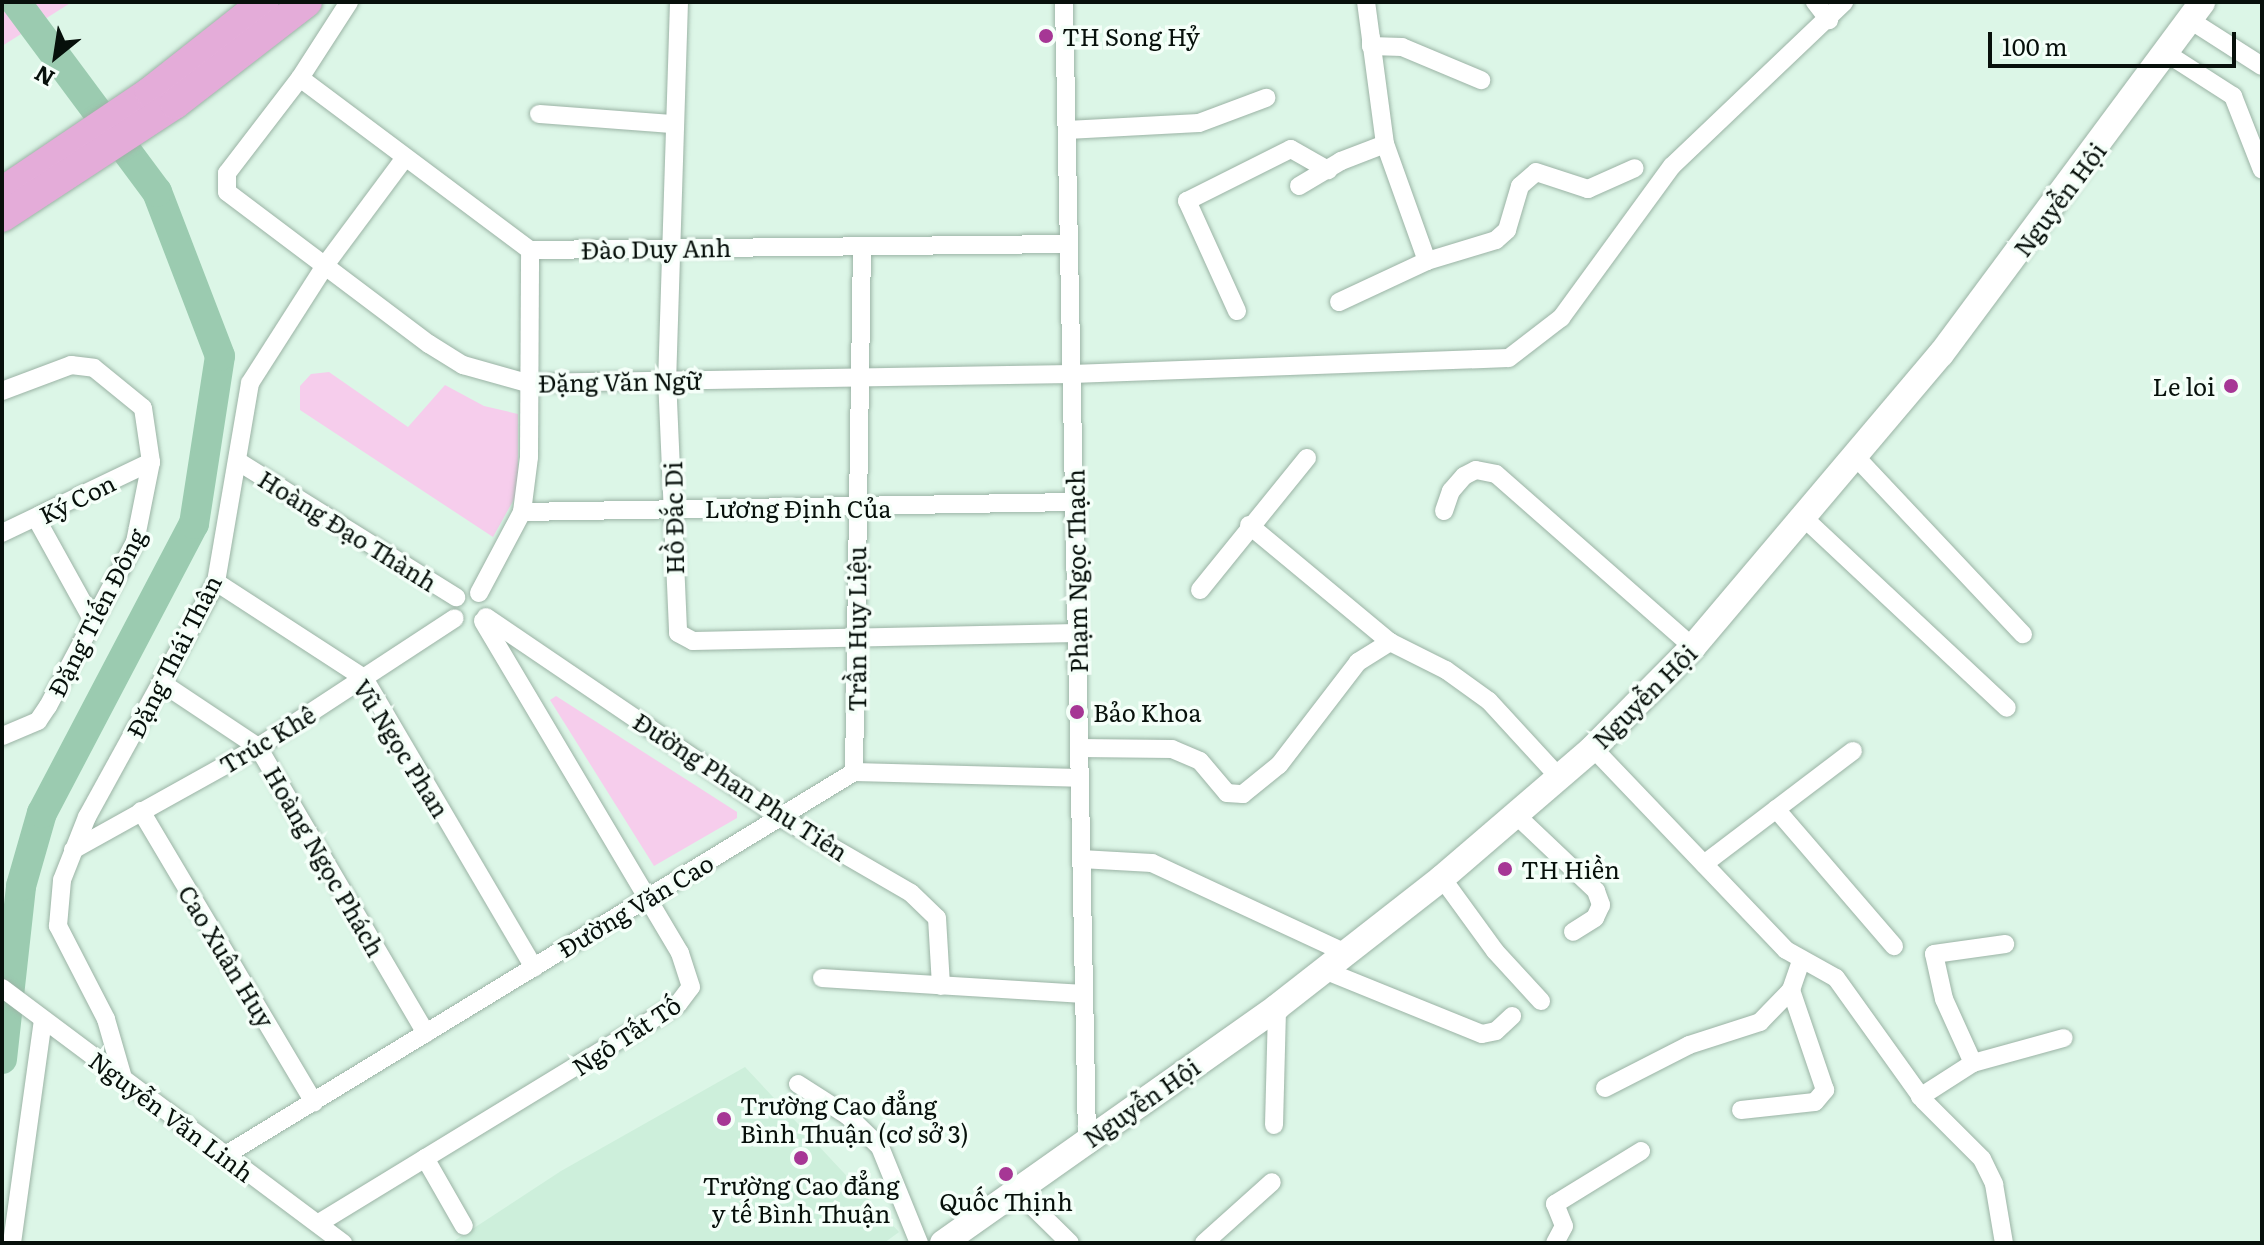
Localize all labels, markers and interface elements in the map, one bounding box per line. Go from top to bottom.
north arrow [16,16,96,96]
scale bar [1992,16,2240,66]
place label: TH Song Hỷ [1062,22,1200,50]
marker: TH Song Hỷ [1037,27,1055,45]
text: 100 m [2002,28,2068,63]
text: N [28,58,60,96]
street label: Nguyễn Hội [2007,136,2111,262]
street label: Đào Duy Anh [581,232,731,264]
street label: Đặng Văn Ngữ [538,365,702,397]
place label: Le loi [2153,372,2215,400]
marker: Le loi [2222,377,2240,395]
street label: Hồ Đắc Di [658,461,688,575]
street label: Hoàng Đạo Thành [254,464,442,596]
street label: Ký Con [34,467,120,529]
street label: Phạm Ngọc Thạch [1060,469,1092,673]
street label: Lương Định Của [705,494,891,522]
street label: Đặng Tiến Đông [41,523,151,701]
street label: Trần Huy Liệu [842,546,870,712]
street label: Đặng Thái Thân [120,570,226,742]
street label: Nguyễn Hội [1586,638,1702,754]
street label: Vũ Ngọc Phan [348,674,456,822]
place label: Bảo Khoa [1093,698,1201,726]
street label: Trúc Khê [214,699,320,779]
marker: Bảo Khoa [1068,703,1086,721]
street label: Đường Phan Phu Tiên [628,706,854,866]
street label: Hoàng Ngọc Phách [259,761,391,961]
street label: Đường Văn Cao [552,847,718,963]
place label: TH Hiền [1521,855,1620,883]
marker: TH Hiền [1496,860,1514,878]
street label: Cao Xuân Huy [173,880,281,1032]
street label: Ngô Tất Tố [566,989,686,1081]
street label: Nguyễn Văn Linh [84,1045,260,1187]
street label: Nguyễn Hội [1077,1052,1205,1152]
place label: Trường Cao đẳng Bình Thuận (cơ sở 3) [740,1091,969,1147]
marker: Trường Cao đẳng Bình Thuận (cơ sở 3) [715,1110,733,1128]
marker: Trường Cao đẳng y tế Bình Thuận [792,1149,810,1167]
marker: Quốc Thịnh [997,1165,1015,1183]
place label: Trường Cao đẳng y tế Bình Thuận [702,1171,900,1227]
place label: Quốc Thịnh [939,1187,1073,1215]

